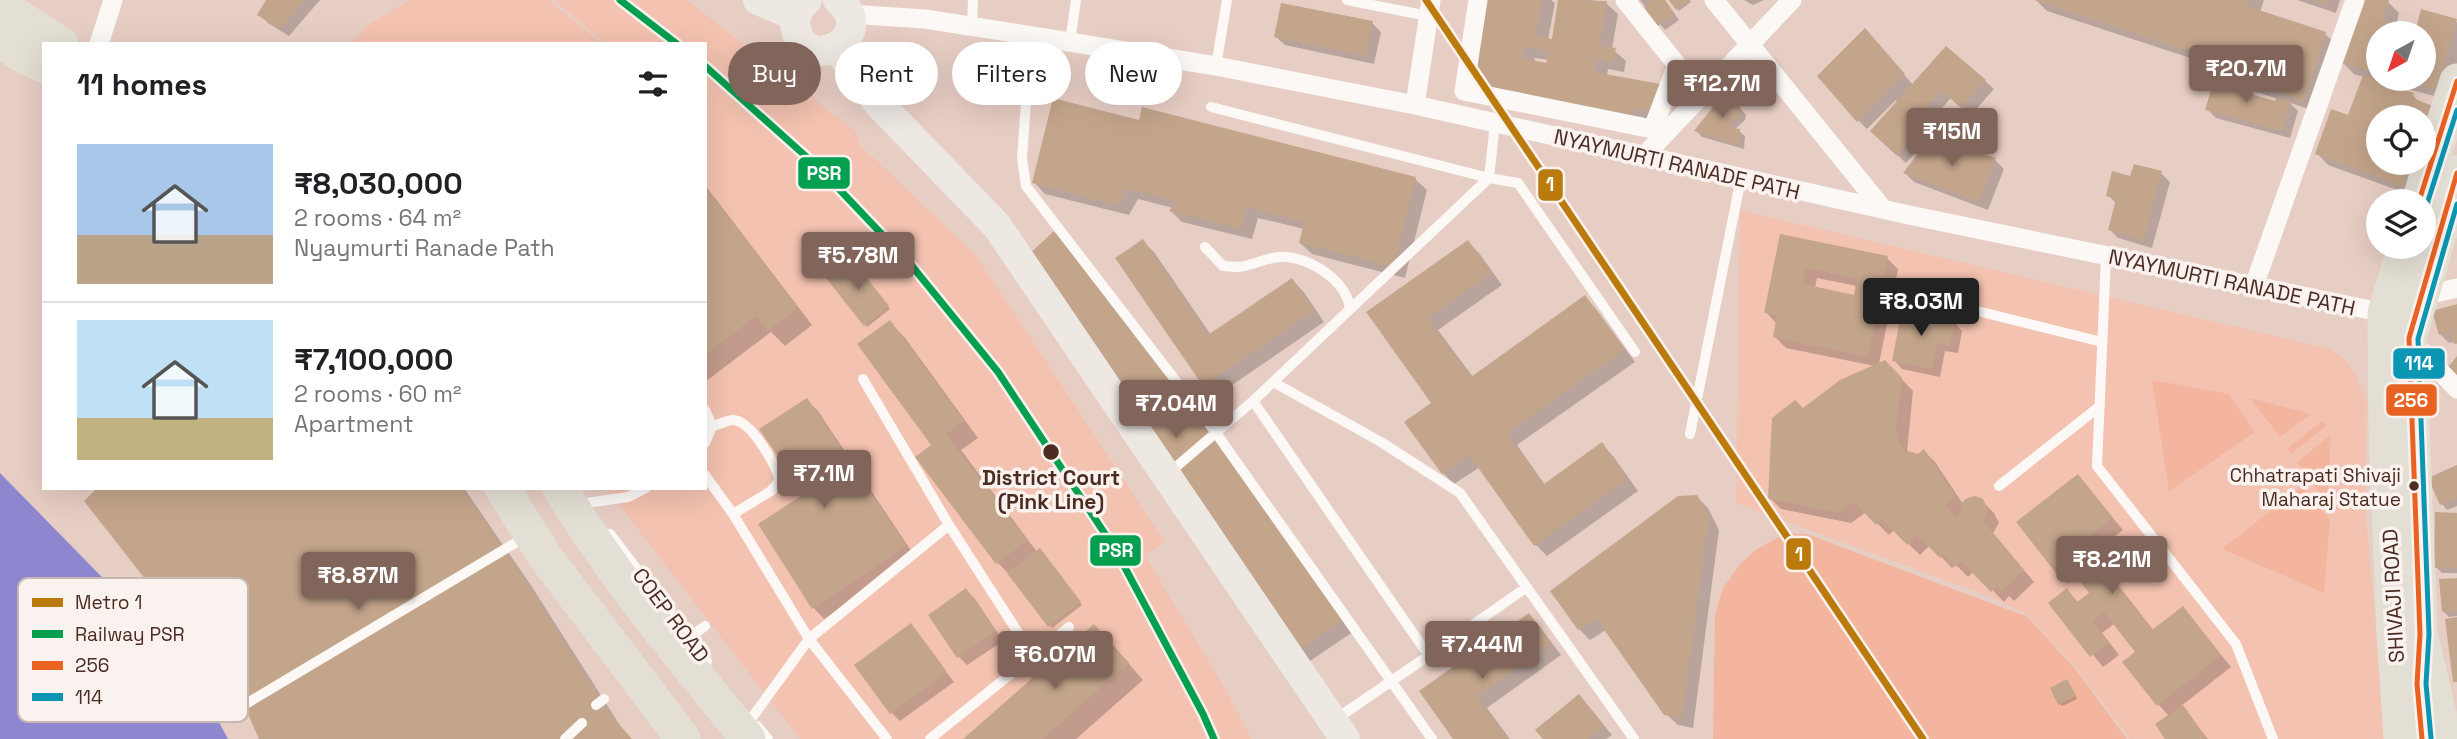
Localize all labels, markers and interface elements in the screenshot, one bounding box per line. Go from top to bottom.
north arrow [2366,21,2436,91]
map controls [2366,21,2436,259]
chip: Buy [728,42,821,105]
chip: Rent [835,42,938,105]
chip: Filters [952,42,1071,105]
chip: New [1085,42,1182,105]
pin: ₹20.7M [2189,46,2303,105]
text: ₹20.7M [2205,53,2287,83]
pin: ₹12.7M [1665,60,1779,120]
text: 11 homes [77,65,207,104]
icon: filters [634,65,672,103]
text: ₹12.7M [1683,68,1761,98]
button: locate [2366,105,2436,175]
pin: ₹15M [1911,108,1993,168]
text: ₹15M [1923,116,1981,146]
street label: NYAYMURTI RANADE PATH [1551,123,1803,205]
line badge: PSR [797,156,851,190]
text: PSR [807,161,842,186]
text: ₹8,030,000 [294,164,463,203]
line badge: 1 [1537,168,1564,202]
icon: home [133,172,217,256]
text: 1 [1546,172,1554,197]
button: layers [2366,189,2436,259]
text: 2 rooms · 64 m² [294,203,461,233]
pin: ₹5.78M [801,232,915,292]
text: Nyaymurti Ranade Path [294,233,555,263]
text: ₹5.78M [817,240,899,270]
street label: NYAYMURTI RANADE PATH [2106,243,2358,321]
pin: ₹8.03M [1864,278,1978,338]
text: ₹8.03M [1879,286,1963,316]
text: ₹7,100,000 [294,340,453,379]
line badge: 114 [2392,347,2446,380]
icon: home [133,348,217,432]
text: 114 [2404,351,2434,376]
text: 2 rooms · 60 m² [294,379,461,409]
pin: ₹7.04M [1119,380,1233,440]
line badge: 256 [2385,383,2438,417]
text: ₹7.04M [1135,388,1217,418]
text: 256 [2394,388,2428,413]
text: Apartment [294,409,414,439]
marker: District Court (Pink Line) [1041,442,1061,462]
pin: ₹7.1M [775,450,873,510]
text: ₹7.1M [793,458,855,488]
place label: Chhatrapati Shivaji Maharaj Statue [2230,463,2401,512]
place label: District Court (Pink Line) [982,464,1120,515]
marker: Chhatrapati Shivaji Maharaj Statue [2407,479,2421,493]
street label: SHIVAJI ROAD [2376,528,2410,664]
line badge: PSR [1089,534,1142,567]
pin: ₹8.21M [2055,536,2169,596]
line badge: 1 [1785,537,1812,571]
text: PSR [1099,538,1134,563]
text: 1 [1795,542,1803,567]
text: ₹8.21M [2072,544,2152,574]
pin: ₹8.87M [301,552,415,612]
text: ₹8.87M [317,560,399,590]
street label: COEP ROAD [627,562,715,668]
legend [18,578,248,722]
text: Metro 1 [75,590,142,615]
text: Railway PSR [75,622,185,647]
pin: ₹7.44M [1425,622,1539,681]
text: ₹7.44M [1441,629,1523,659]
pin: ₹6.07M [998,632,1112,691]
text: ₹6.07M [1014,639,1096,669]
text: 256 [75,653,109,678]
text: 114 [75,685,103,710]

